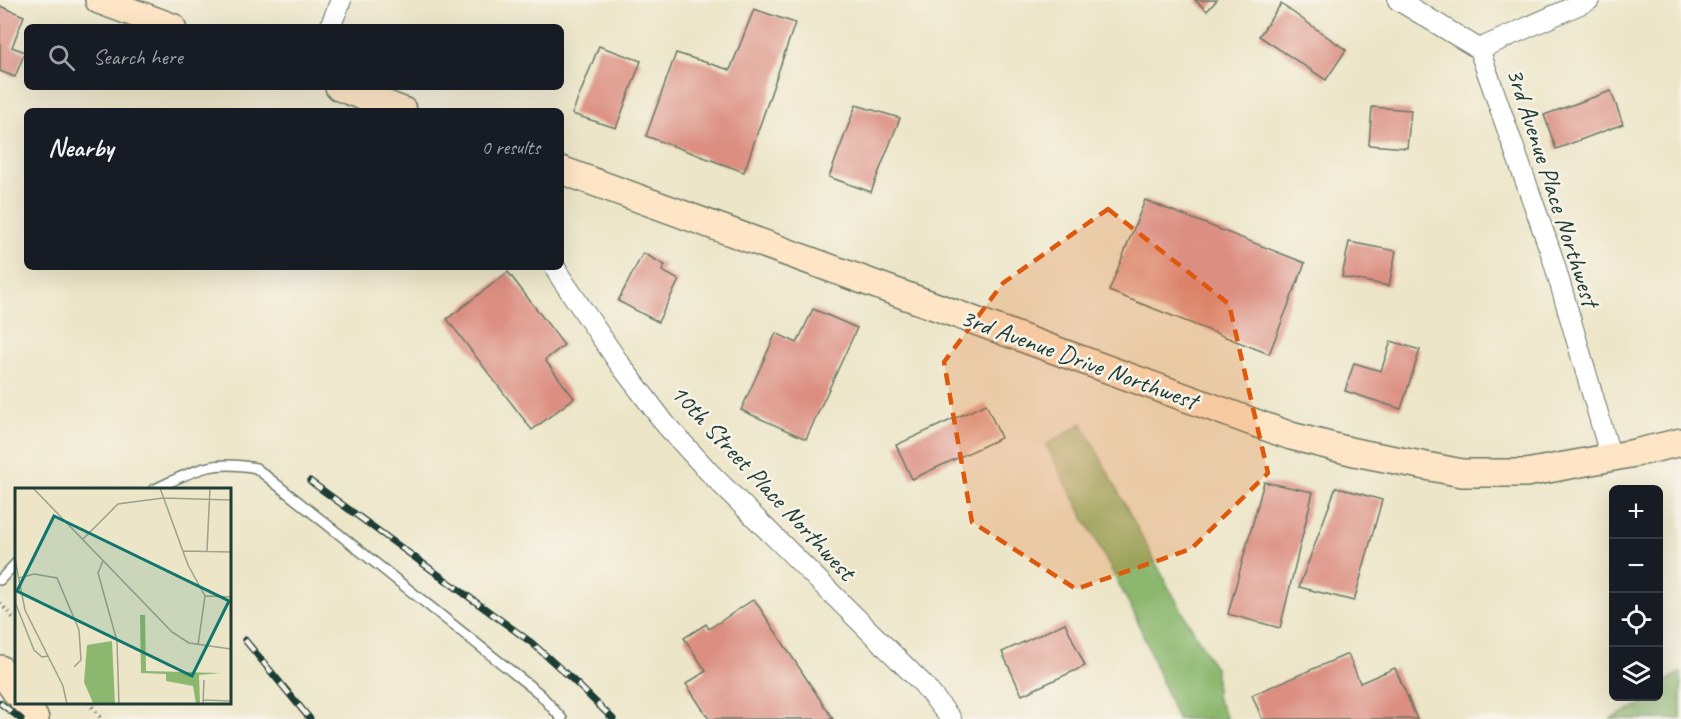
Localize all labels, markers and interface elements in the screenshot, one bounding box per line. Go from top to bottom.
search box [24,24,564,90]
icon: search [45,41,78,74]
text: Search here [93,43,183,71]
street label: 3rd Avenue Place Northwest [1499,63,1608,314]
text: Nearby [48,131,113,164]
text: 0 results [481,135,540,160]
street label: 3rd Avenue Drive Northwest [956,301,1205,418]
street label: 10th Street Place Northwest [663,377,864,589]
map controls [1609,485,1663,701]
button: + [1609,485,1663,539]
inset map [15,488,231,704]
button: − [1609,539,1663,593]
button: locate [1609,593,1663,647]
button: layers [1609,647,1663,701]

